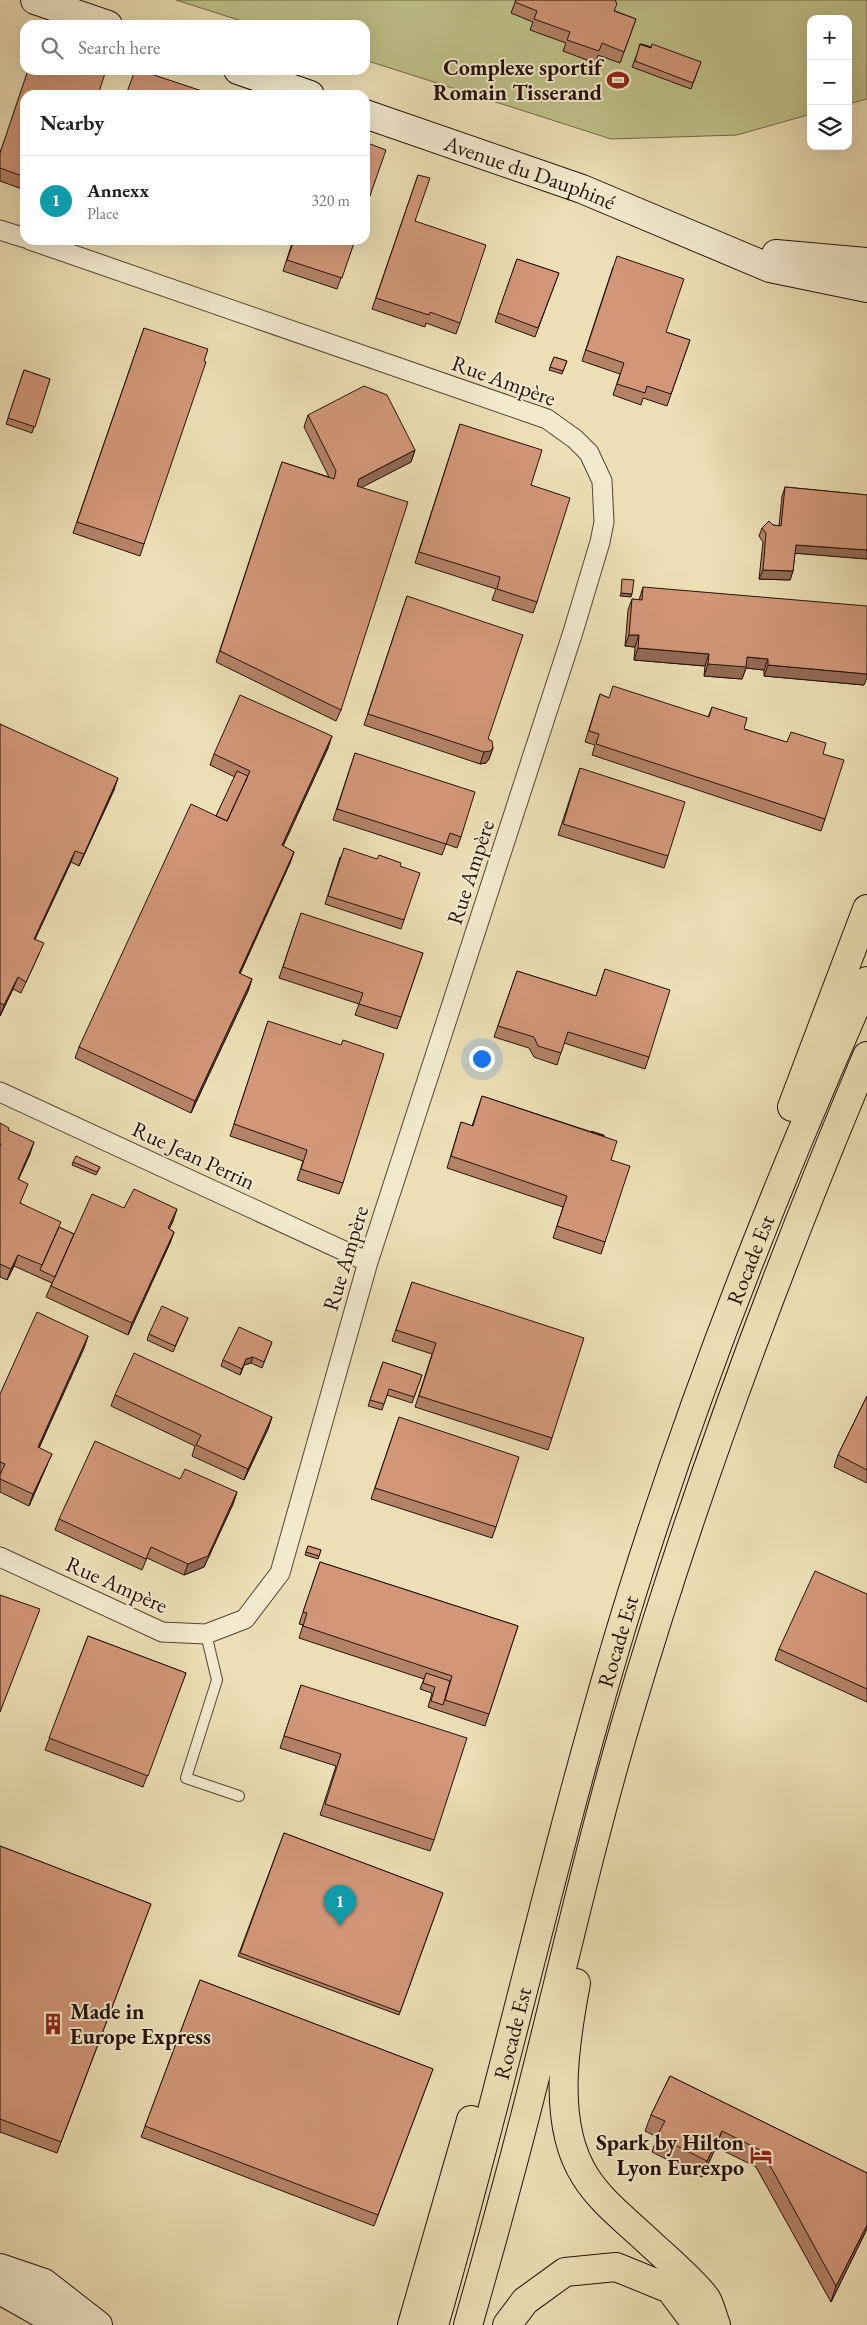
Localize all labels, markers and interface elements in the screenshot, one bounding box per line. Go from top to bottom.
map controls [807,15,852,150]
button: + [807,15,852,60]
search box [20,20,370,75]
icon: search [38,34,66,62]
text: Search here [78,35,160,60]
place label: Complexe sportif Romain Tisserand [433,53,605,107]
button: − [807,60,852,105]
sports icon: Complexe sportif Romain Tisserand [605,67,631,93]
button: layers [807,105,852,150]
text: Nearby [40,109,104,136]
street label: Avenue du Dauphiné [440,128,620,217]
text: Annexx [87,178,149,203]
text: 1 [52,190,60,211]
text: 320 m [311,190,350,211]
text: Place [87,203,119,224]
street label: Rue Ampère [448,348,560,413]
street label: Rue Ampère [440,816,501,928]
your location [469,1046,495,1072]
street label: Rue Jean Perrin [128,1114,260,1197]
street label: Rue Ampère [316,1202,375,1314]
street label: Rocade Est [720,1210,781,1309]
street label: Rue Ampère [61,1549,173,1620]
street label: Rocade Est [591,1592,645,1691]
pin: 1 [324,1885,356,1926]
street label: Rocade Est [487,1984,538,2083]
place label: Made in Europe Express [70,1997,211,2051]
building icon: Made in Europe Express [40,2011,66,2037]
place label: Spark by Hilton Lyon Eurexpo [596,2128,745,2182]
hotel icon: Spark by Hilton Lyon Eurexpo [748,2142,774,2168]

